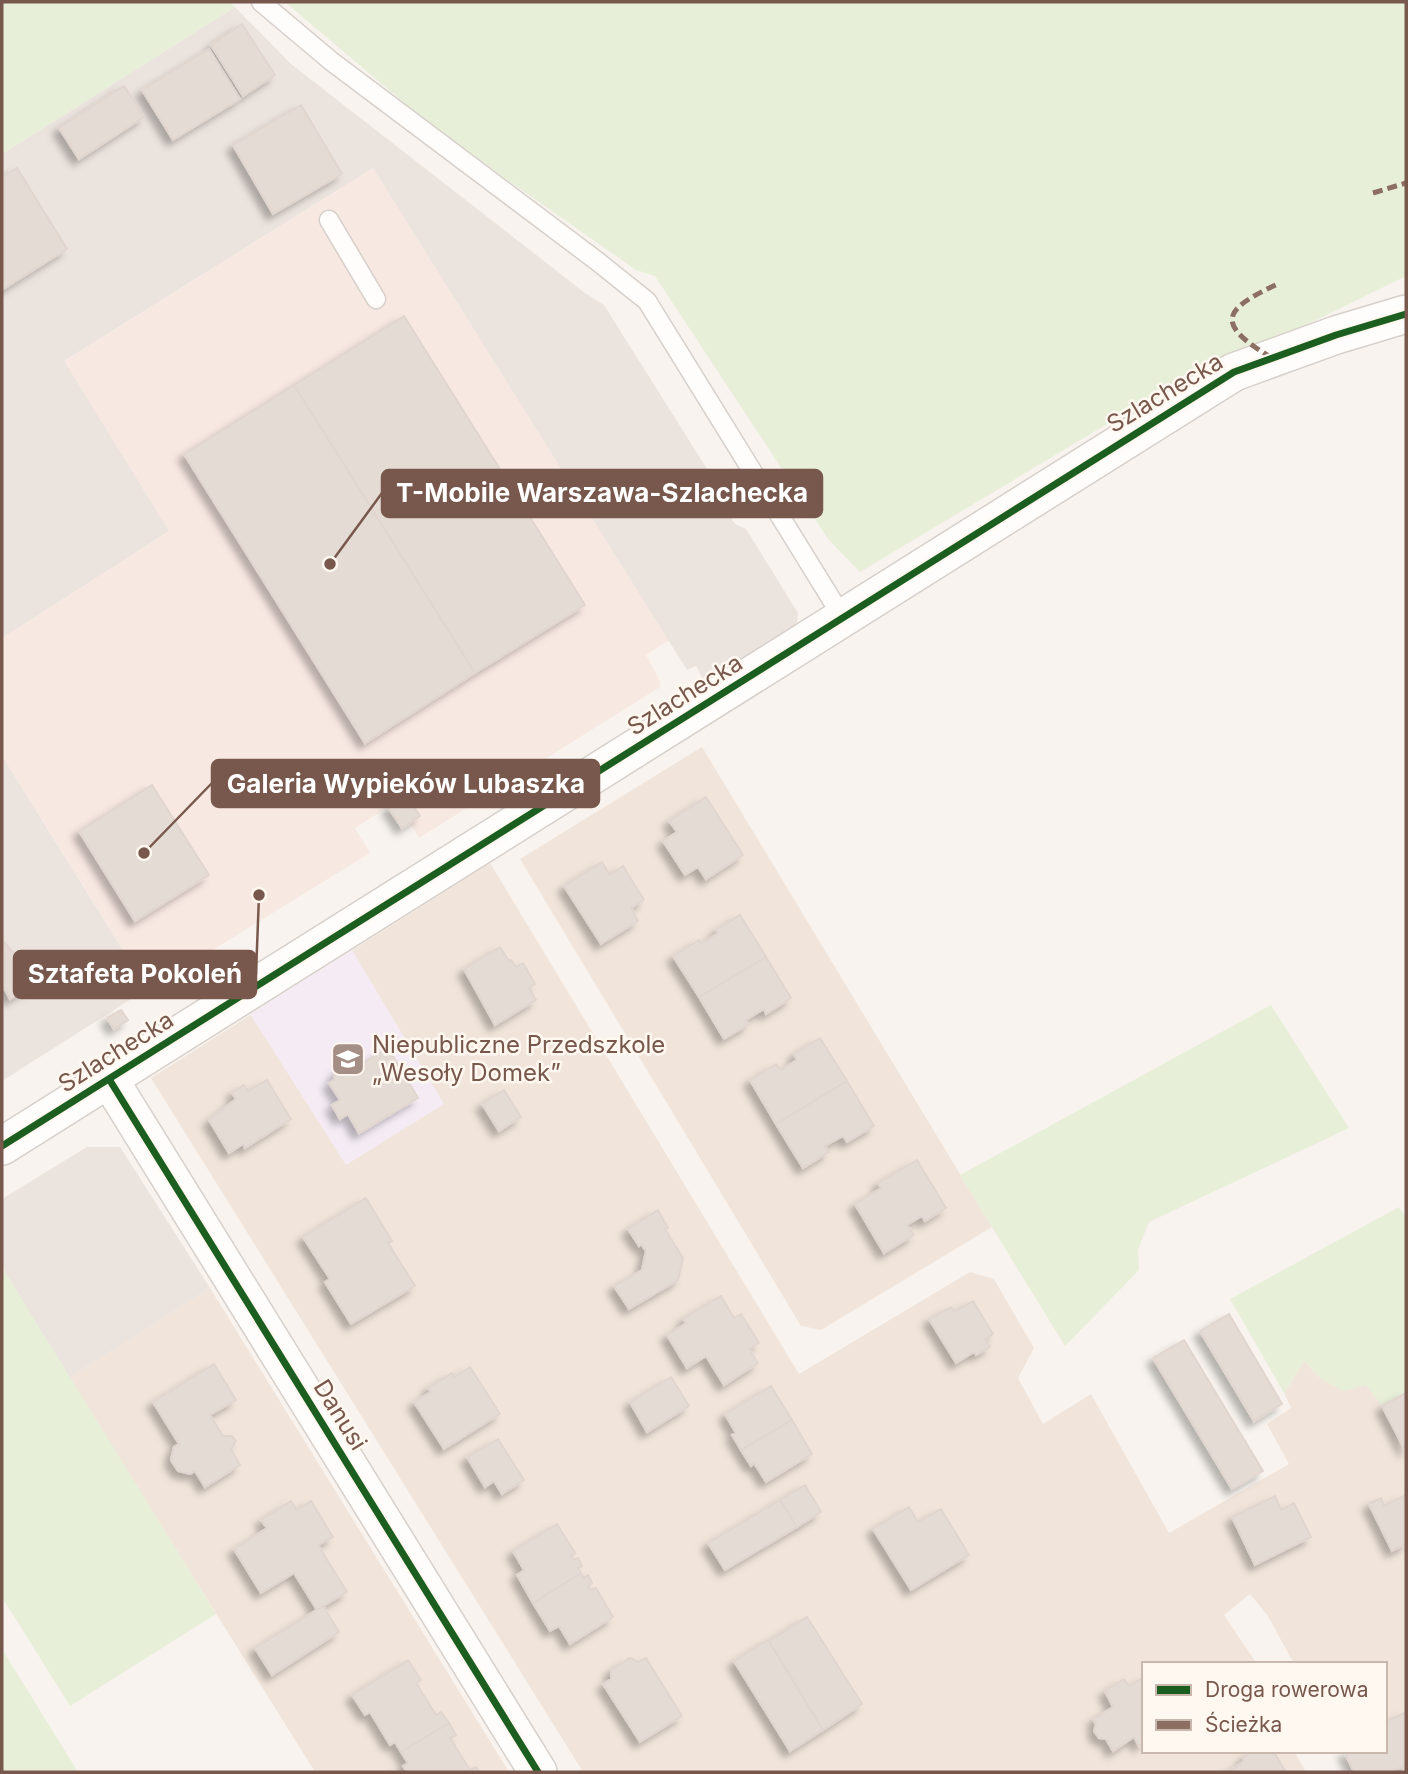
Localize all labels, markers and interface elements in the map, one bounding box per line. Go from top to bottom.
street label: Szlachecka [1101,347,1228,439]
callout: T-Mobile Warszawa-Szlachecka [382,470,822,517]
text: T-Mobile Warszawa-Szlachecka [396,477,808,508]
street label: Szlachecka [622,648,748,741]
callout: Galeria Wypieków Lubaszka [212,760,599,807]
text: Galeria Wypieków Lubaszka [227,768,585,799]
callout: Sztafeta Pokoleń [14,951,256,998]
text: Sztafeta Pokoleń [28,958,242,989]
street label: Szlachecka [53,1005,179,1098]
place label: Niepubliczne Przedszkole „Wesoły Domek” [372,1030,665,1087]
school or university icon: Niepubliczne Przedszkole „Wesoły Domek” [329,1040,367,1078]
street label: Danusi [308,1374,373,1455]
legend [1142,1662,1387,1753]
text: Droga rowerowa [1205,1677,1368,1702]
text: Ścieżka [1205,1711,1282,1737]

